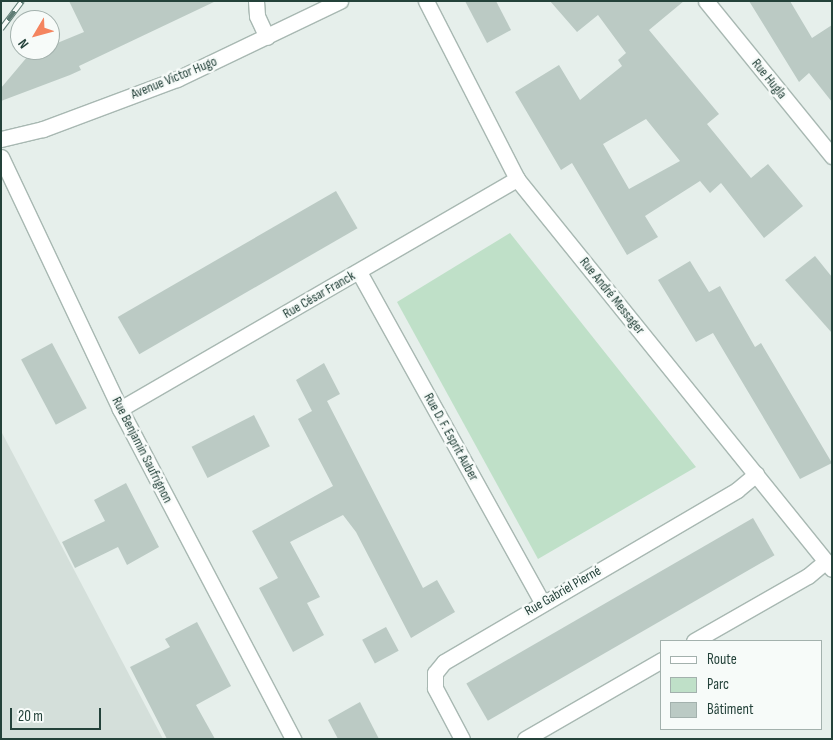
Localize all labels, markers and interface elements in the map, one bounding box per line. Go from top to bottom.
north arrow [10,10,60,60]
text: N [14,36,32,52]
street label: Avenue Victor Hugo [128,53,220,103]
street label: Rue Hugla [748,56,790,102]
street label: Rue André Messager [576,254,648,338]
street label: Rue César Franck [280,268,358,322]
street label: Rue D. F. Esprit Auber [420,390,482,484]
street label: Rue Benjamin Saufrignon [108,394,176,506]
street label: Rue Gabriel Pierné [522,562,604,620]
legend [660,640,823,730]
text: Route [707,650,737,669]
text: Parc [707,675,729,694]
scale bar [12,698,104,730]
text: Bâtiment [707,700,754,719]
text: 20 m [18,707,43,726]

